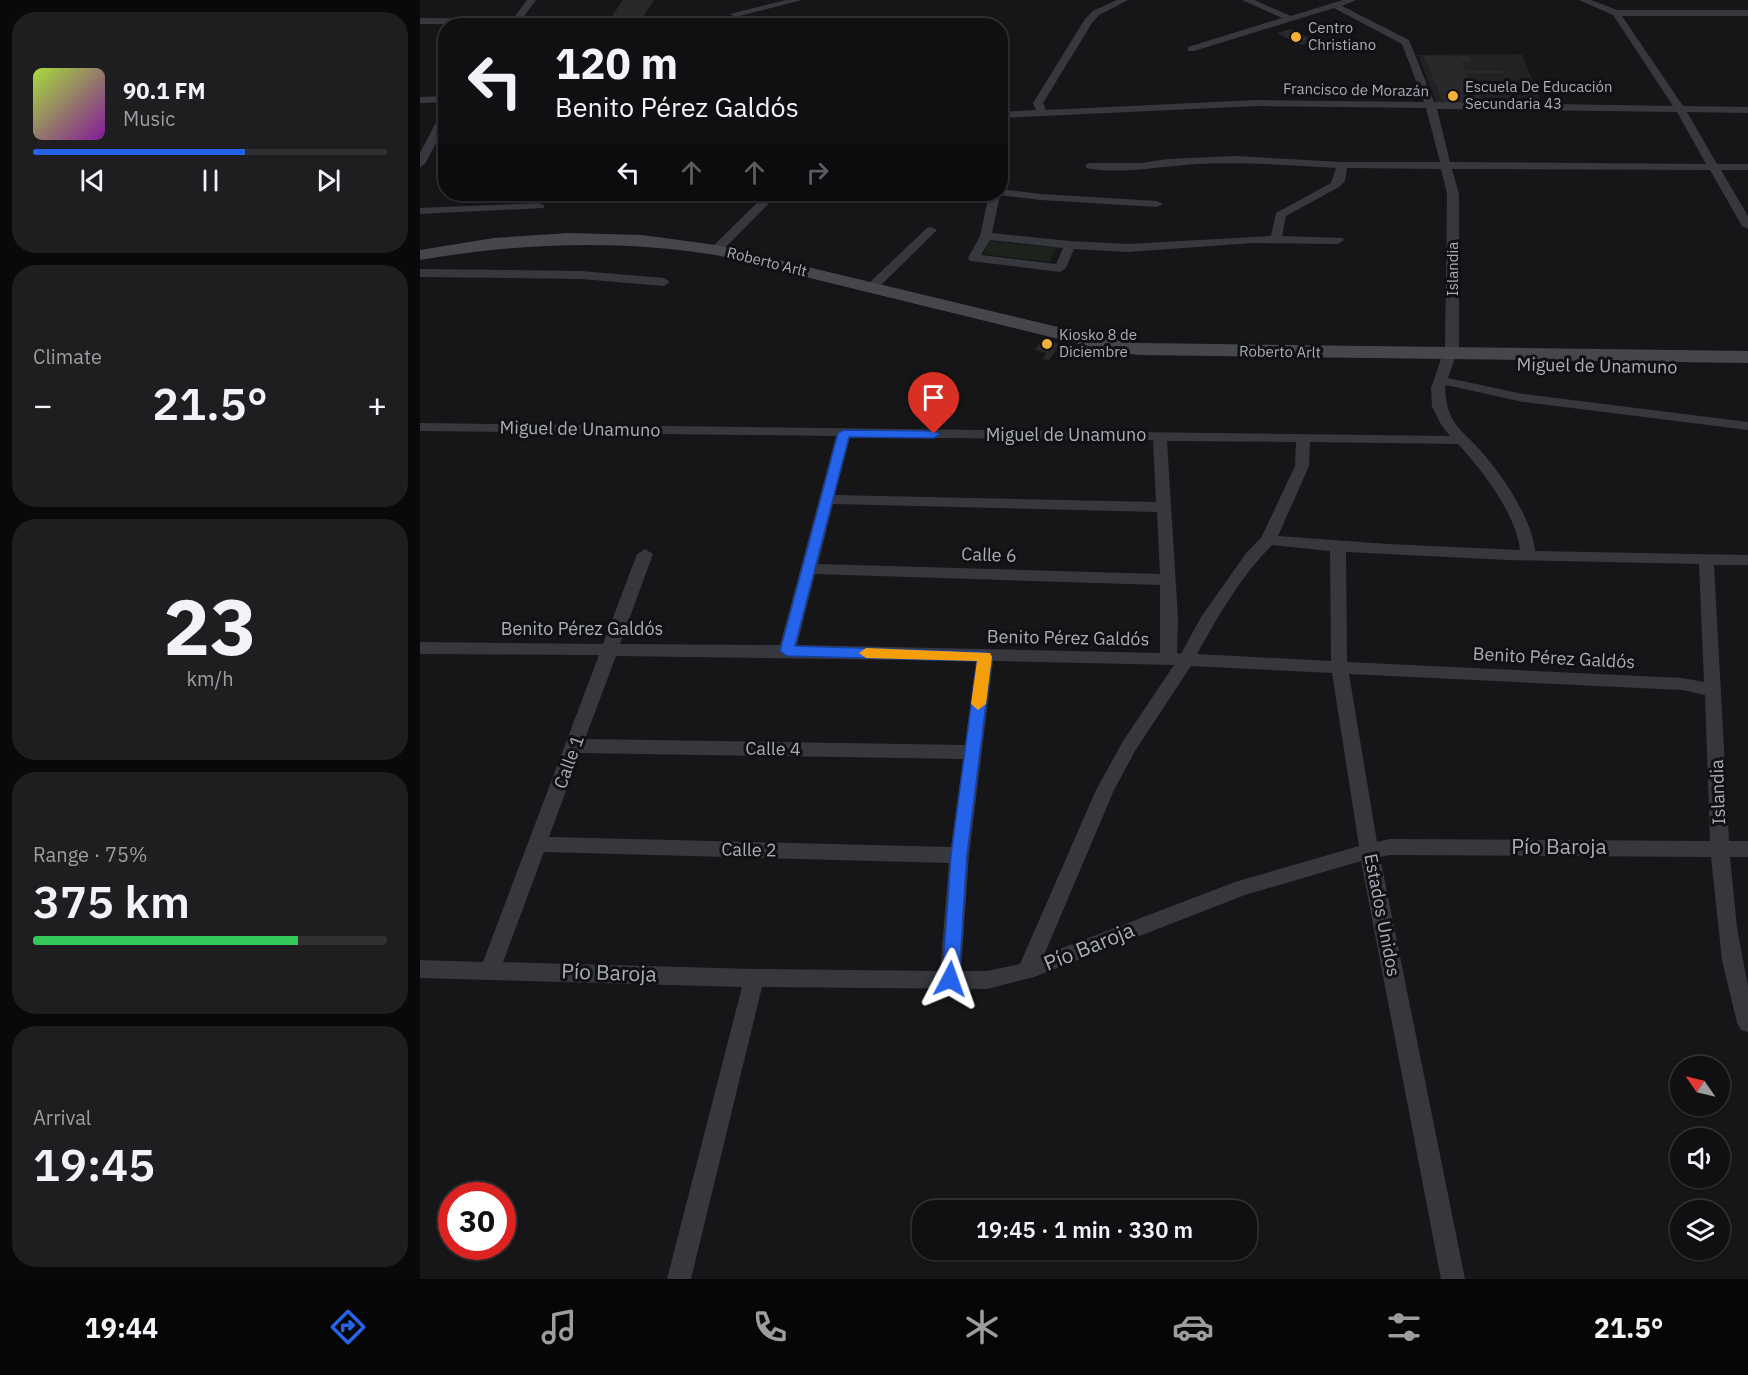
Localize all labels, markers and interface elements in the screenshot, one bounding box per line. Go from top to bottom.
place label: Centro Christiano [1308,18,1376,54]
marker: Centro Christiano [1289,30,1303,44]
text: 120 m [555,36,678,91]
icon: left [456,42,534,120]
text: 90.1 FM [123,76,206,105]
place label: Escuela De Educación Secundaria 43 [1465,77,1612,113]
street label: Francisco de Morazán [1283,79,1429,100]
text: Benito Pérez Galdós [555,89,799,124]
marker: Escuela De Educación Secundaria 43 [1446,89,1460,103]
text: Music [123,105,175,132]
icon: left [612,156,645,189]
icon: ahead [675,156,708,189]
icon: ahead [738,156,771,189]
icon: right [801,156,834,189]
icon: previous [76,164,109,197]
icon: pause [194,164,227,197]
icon: next [312,164,345,197]
street label: Roberto Arlt [725,242,809,281]
street label: Islandia [1443,242,1462,296]
place label: Kiosko 8 de Diciembre [1059,325,1137,361]
marker: Kiosko 8 de Diciembre [1040,337,1054,351]
street label: Roberto Arlt [1239,341,1321,362]
text: Climate [33,343,102,370]
street label: Miguel de Unamuno [1516,353,1678,378]
pin [908,372,959,434]
text: 21.5° [152,374,268,432]
icon: arrive [917,381,950,414]
text: − [33,383,53,426]
text: + [367,383,387,426]
street label: Miguel de Unamuno [499,416,661,441]
street label: Miguel de Unamuno [986,423,1146,446]
street label: Calle 6 [961,542,1017,567]
text: 23 [163,575,257,676]
street label: Benito Pérez Galdós [501,617,663,640]
street label: Benito Pérez Galdós [987,625,1149,650]
street label: Benito Pérez Galdós [1472,642,1636,673]
text: km/h [186,665,234,692]
street label: Calle 1 [548,732,589,792]
street label: Calle 4 [745,737,801,760]
street label: Islandia [1705,759,1730,825]
street label: Pío Baroja [1511,832,1607,860]
street label: Calle 2 [721,838,777,861]
text: Range · 75% [33,841,148,868]
street label: Estados Unidos [1359,851,1406,978]
text: 375 km [33,872,190,930]
street label: Pío Baroja [1039,915,1138,977]
position arrow [918,947,982,1011]
street label: Pío Baroja [561,956,657,988]
north arrow [1670,1056,1730,1116]
map controls [1670,1056,1730,1260]
text: Arrival [33,1104,91,1131]
button: sound [1670,1128,1730,1188]
text: 19:45 [33,1135,155,1193]
speed limit sign: 30 [438,1182,516,1260]
button: layers [1670,1200,1730,1260]
text: 19:45 · 1 min · 330 m [976,1215,1193,1244]
icon: directions [327,1306,369,1348]
icon: music [538,1306,580,1348]
icon: phone [749,1306,791,1348]
icon: climate [961,1306,1003,1348]
icon: car [1172,1306,1214,1348]
icon: filters [1383,1306,1425,1348]
text: 19:44 [85,1310,158,1345]
text: 21.5° [1594,1310,1663,1345]

